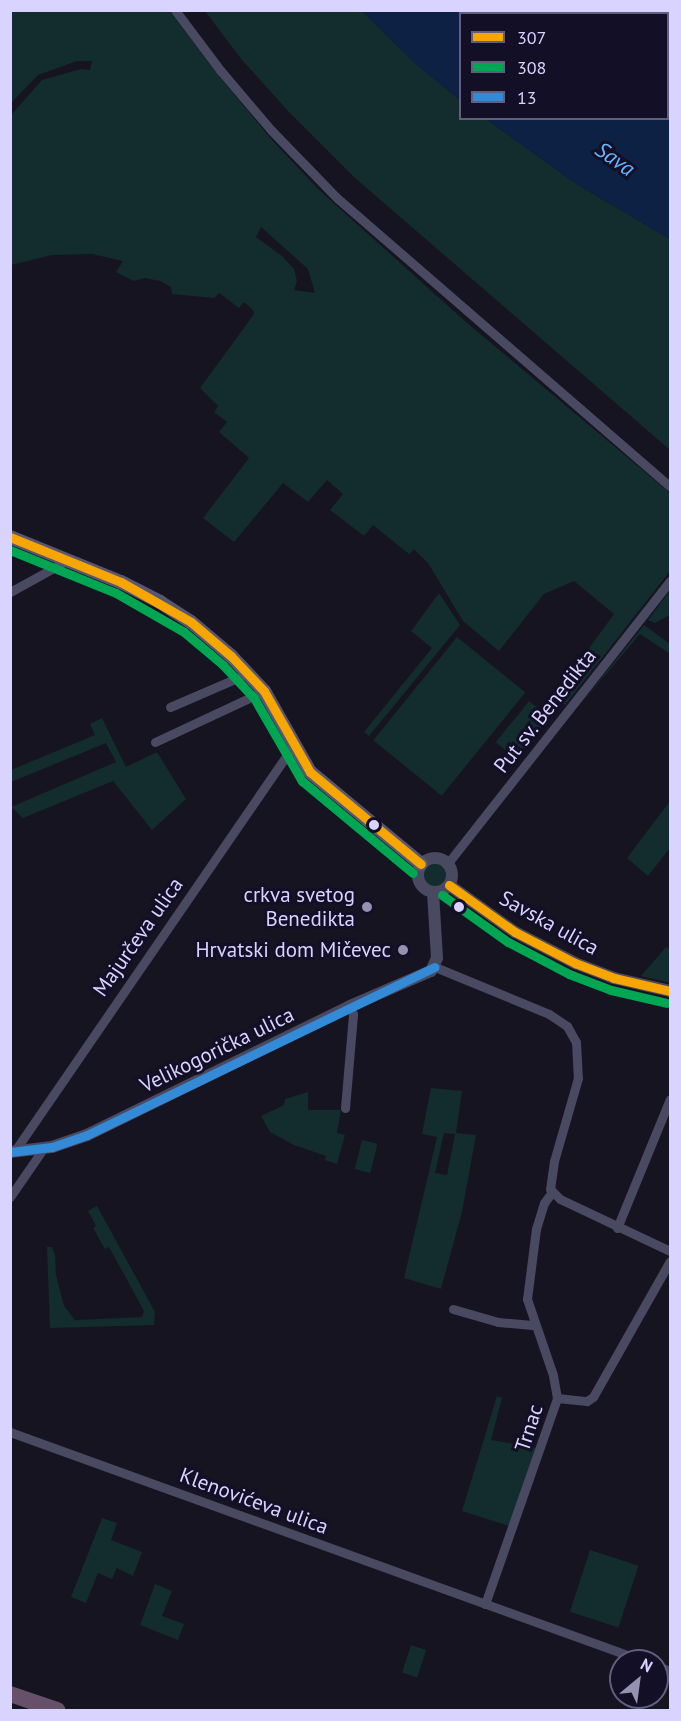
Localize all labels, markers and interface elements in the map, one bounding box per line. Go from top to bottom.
legend [459,12,669,120]
text: 307 [517,26,546,49]
text: 308 [517,56,546,79]
text: 13 [517,86,537,109]
water label: Sava [590,136,640,182]
street label: Put sv. Benedikta [488,643,602,779]
unlabelled marker [368,819,380,831]
street label: Majurčeva ulica [88,873,188,1001]
place label: crkva svetog Benedikta [244,882,355,932]
street label: Savska ulica [495,885,603,961]
marker: crkva svetog Benedikta [360,900,374,914]
unlabelled marker [453,901,465,913]
place label: Hrvatski dom Mičevec [196,937,391,963]
marker: Hrvatski dom Mičevec [396,943,410,957]
street label: Velikogorička ulica [136,1002,298,1098]
street label: Trnac [510,1401,548,1455]
street label: Klenovićeva ulica [176,1462,332,1540]
north arrow [609,1649,669,1709]
text: N [637,1654,656,1676]

